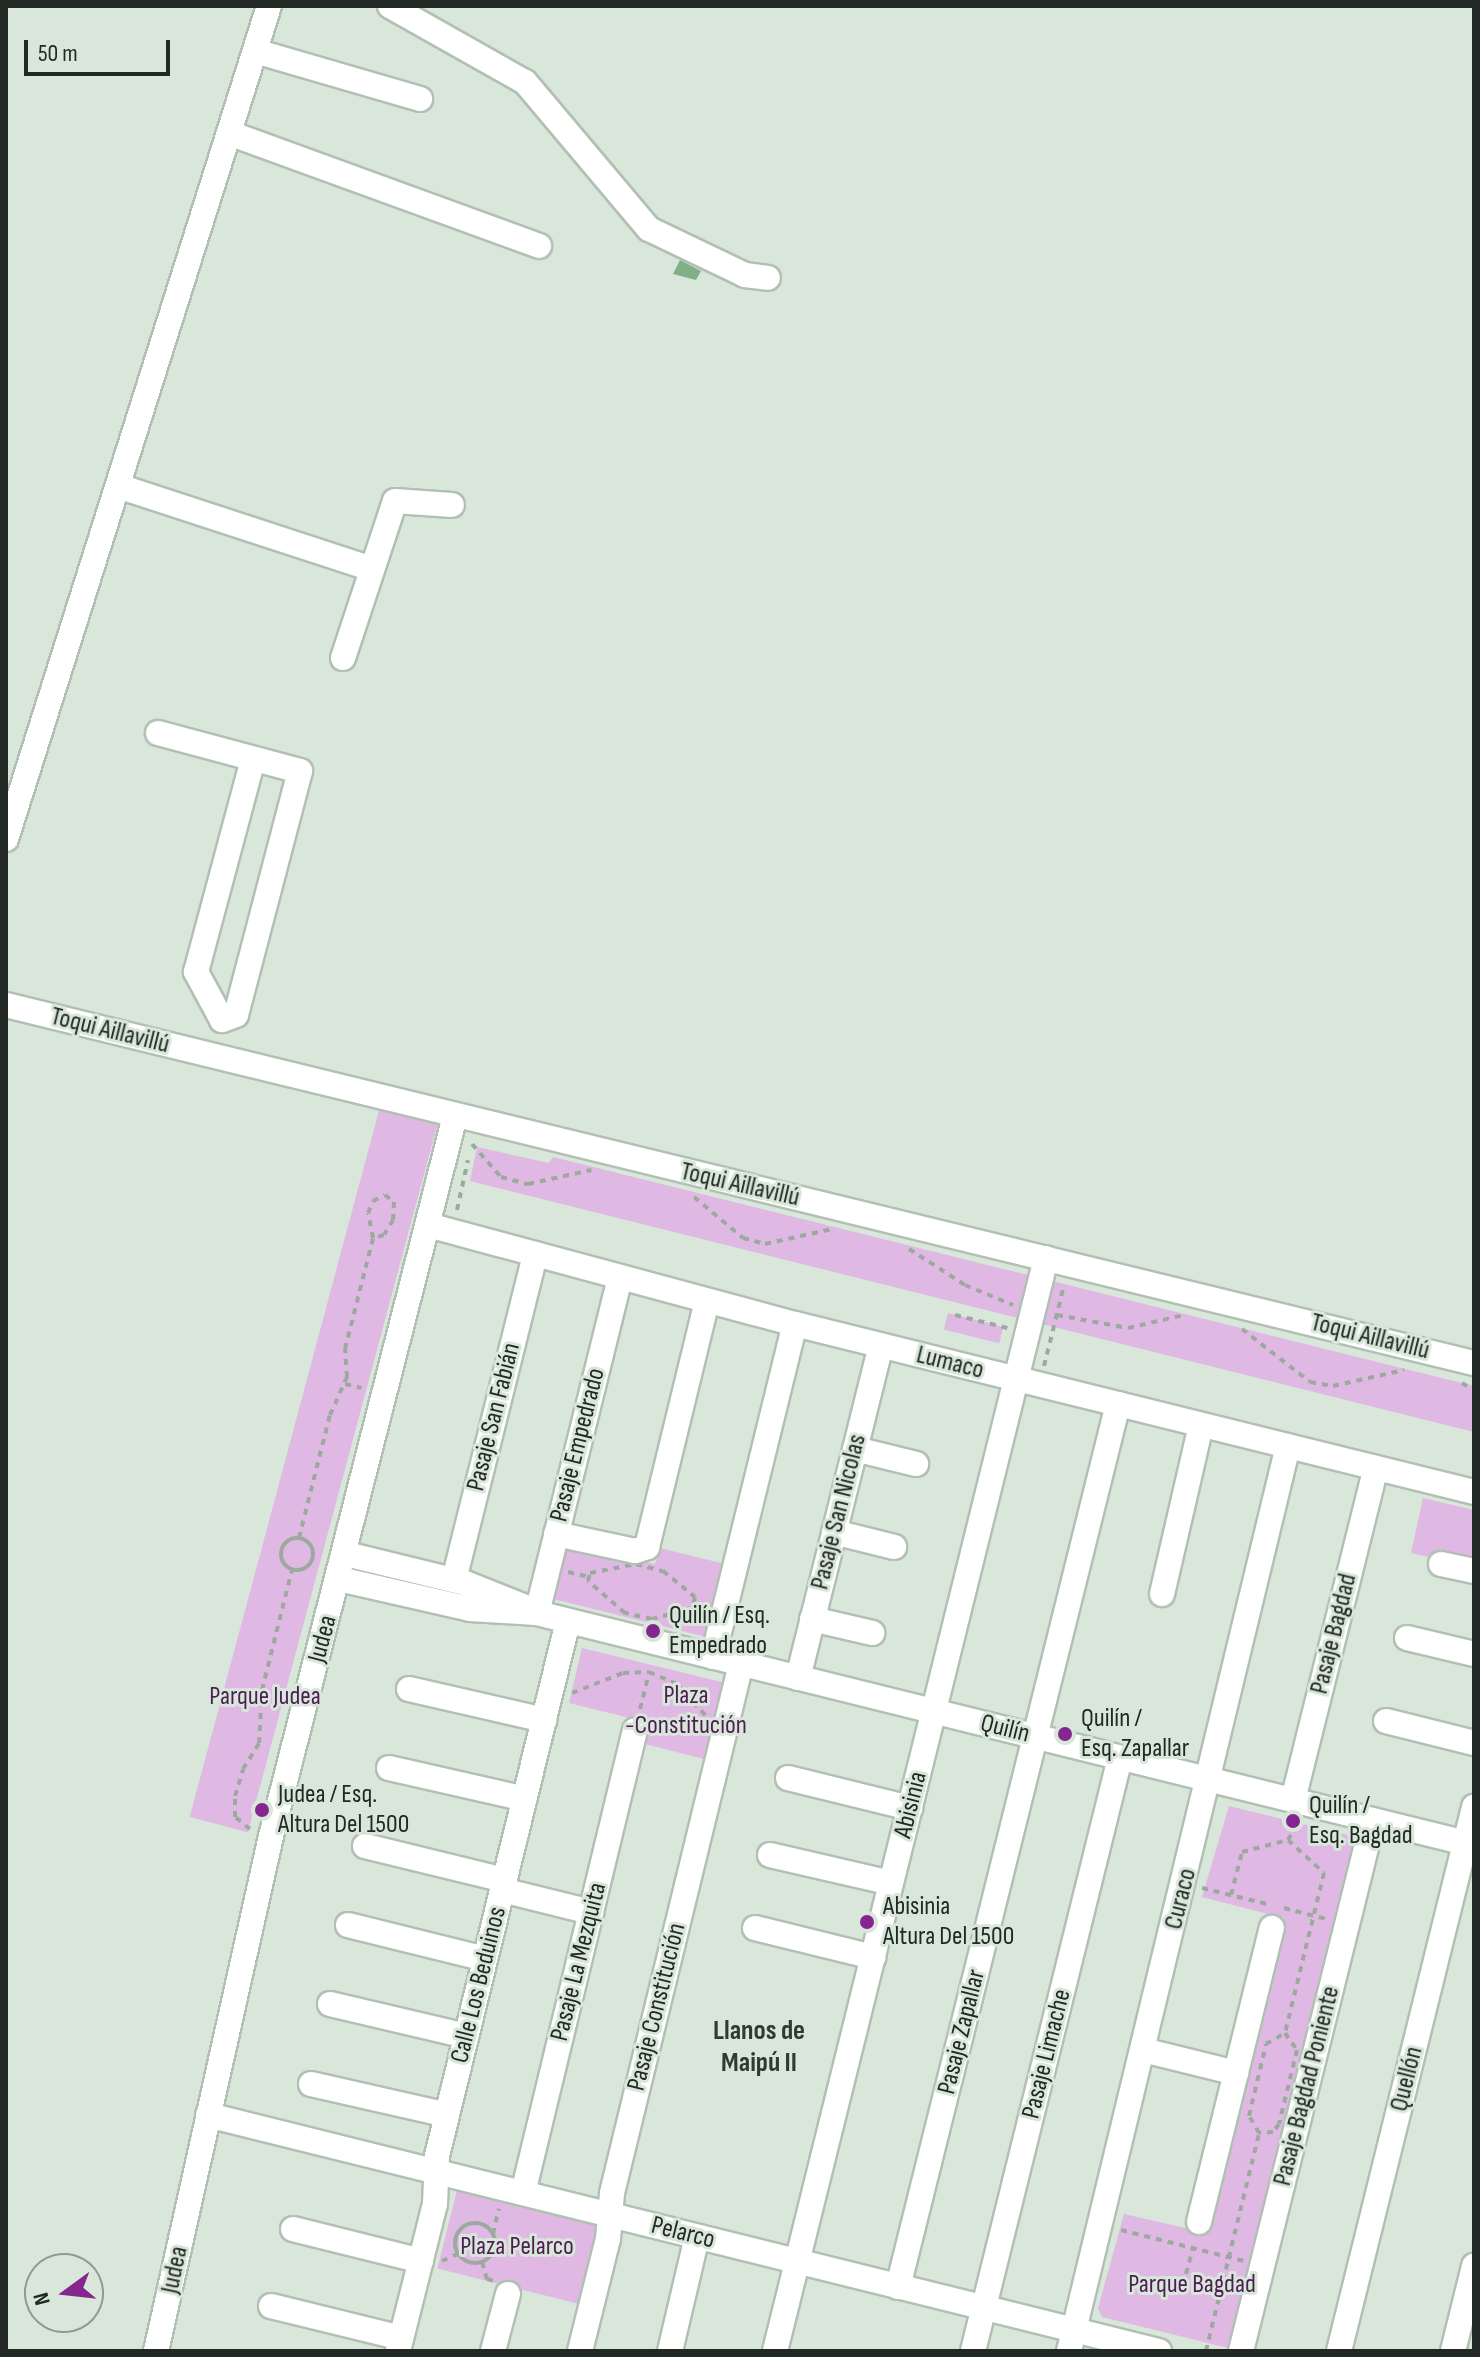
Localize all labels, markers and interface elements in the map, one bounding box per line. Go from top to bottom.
scale bar [28,24,174,74]
text: 50 m [38,39,78,68]
street label: Toqui Aillavillú [47,1001,173,1061]
street label: Toqui Aillavillú [677,1156,803,1214]
street label: Toqui Aillavillú [1307,1307,1433,1367]
street label: Pasaje San Fabián [461,1340,527,1494]
street label: Lumaco [913,1340,987,1386]
street label: Pasaje Empedrado [544,1365,612,1525]
street label: Pasaje San Nicolas [805,1431,873,1593]
street label: Pasaje Bagdad [1304,1571,1364,1697]
place label: Quilín / Esq. Empedrado [669,1600,770,1662]
street label: Judea [302,1612,344,1666]
marker: Quilín / Esq. Empedrado [644,1622,662,1640]
park label: Plaza -Constitución [625,1680,747,1742]
park label: Parque Judea [209,1681,321,1713]
place label: Quilín / Esq. Zapallar [1081,1703,1189,1764]
street label: Quilín [977,1708,1033,1750]
marker: Quilín / Esq. Zapallar [1056,1725,1074,1743]
street label: Abisinia [888,1769,934,1841]
place label: Judea / Esq. Altura Del 1500 [278,1779,409,1840]
place label: Quilín / Esq. Bagdad [1309,1790,1413,1852]
marker: Judea / Esq. Altura Del 1500 [253,1801,271,1819]
marker: Quilín / Esq. Bagdad [1284,1812,1302,1830]
street label: Curaco [1158,1865,1204,1933]
street label: Pasaje La Mezquita [544,1880,614,2044]
place label: Abisinia Altura Del 1500 [883,1891,1014,1952]
street label: Calle Los Beduinos [445,1904,513,2066]
marker: Abisinia Altura Del 1500 [858,1913,876,1931]
street label: Pasaje Constitución [621,1920,693,2094]
street label: Pasaje Zapallar [931,1966,993,2098]
street label: Pasaje Bagdad Poniente [1267,1983,1347,2189]
street label: Pasaje Limache [1016,1986,1078,2122]
district label: Llanos de Maipú II [713,2014,805,2080]
street label: Quellón [1384,2043,1430,2115]
street label: Pelarco [648,2210,718,2256]
park label: Plaza Pelarco [460,2231,574,2263]
street label: Judea [155,2244,195,2296]
north arrow [24,2253,104,2333]
park label: Parque Bagdad [1128,2269,1256,2301]
text: N [28,2290,57,2308]

